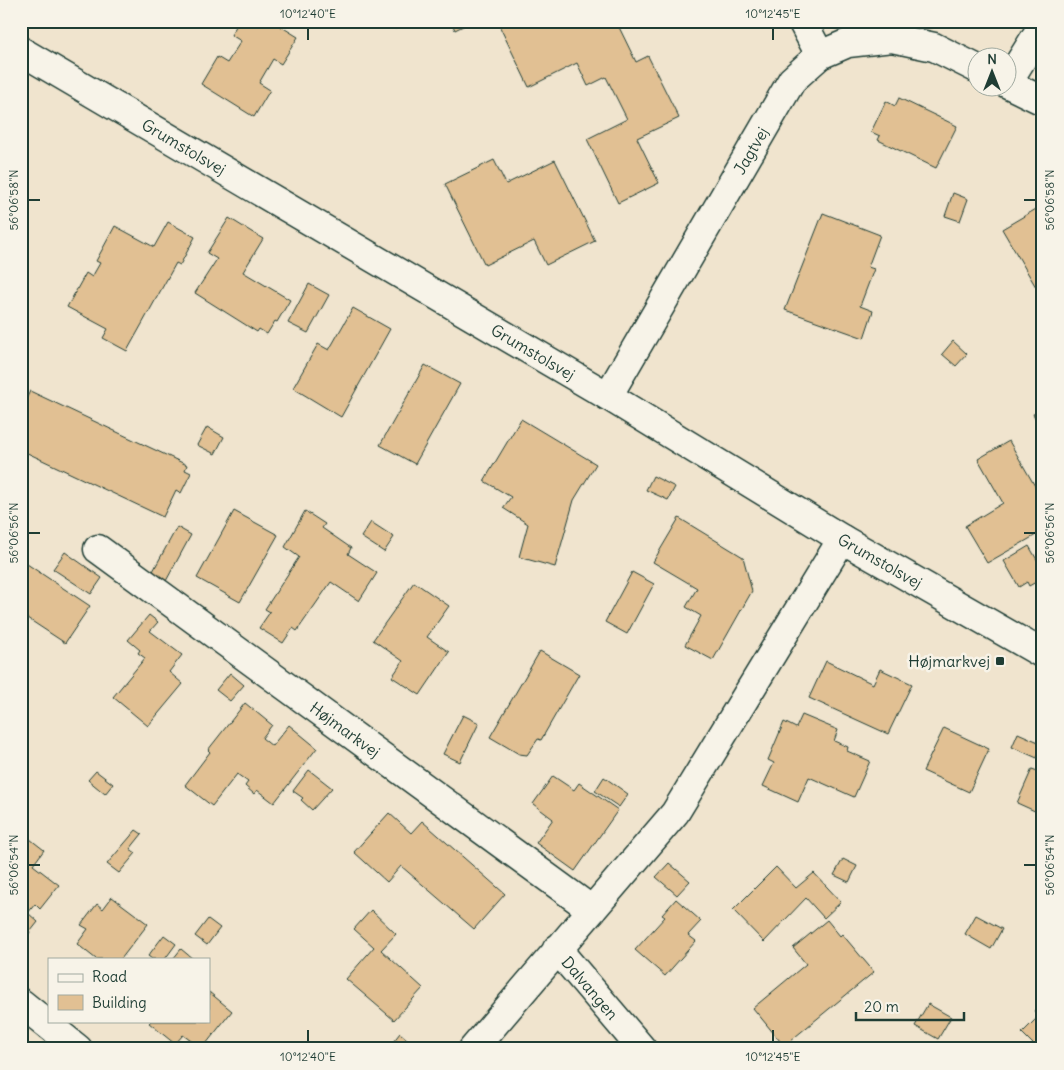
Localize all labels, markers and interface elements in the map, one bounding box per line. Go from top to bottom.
text: 10°12'40"E [280,6,336,21]
text: 10°12'45"E [746,6,800,21]
north arrow [966,48,1016,98]
text: N [987,50,997,68]
street label: Grumstolsvej [138,114,230,179]
street label: Jagtvej [729,123,773,178]
text: 56°06'58"N [6,169,21,231]
text: 56°06'58"N [1042,169,1057,231]
street label: Grumstolsvej [488,320,579,384]
text: 56°06'56"N [6,502,21,564]
text: 56°06'56"N [1042,502,1057,564]
street label: Grumstolsvej [834,529,926,593]
place label: Højmarkvej [908,651,990,671]
marker: Højmarkvej [994,655,1006,667]
street label: Højmarkvej [306,697,384,762]
text: 56°06'54"N [6,834,21,896]
text: 56°06'54"N [1042,834,1057,896]
street label: Dalvangen [557,952,623,1024]
legend [48,958,210,1022]
text: Road [92,967,127,986]
scale bar [856,990,964,1022]
text: Building [92,993,147,1012]
text: 20 m [864,997,899,1016]
text: 10°12'40"E [280,1049,336,1064]
text: 10°12'45"E [746,1049,800,1064]

